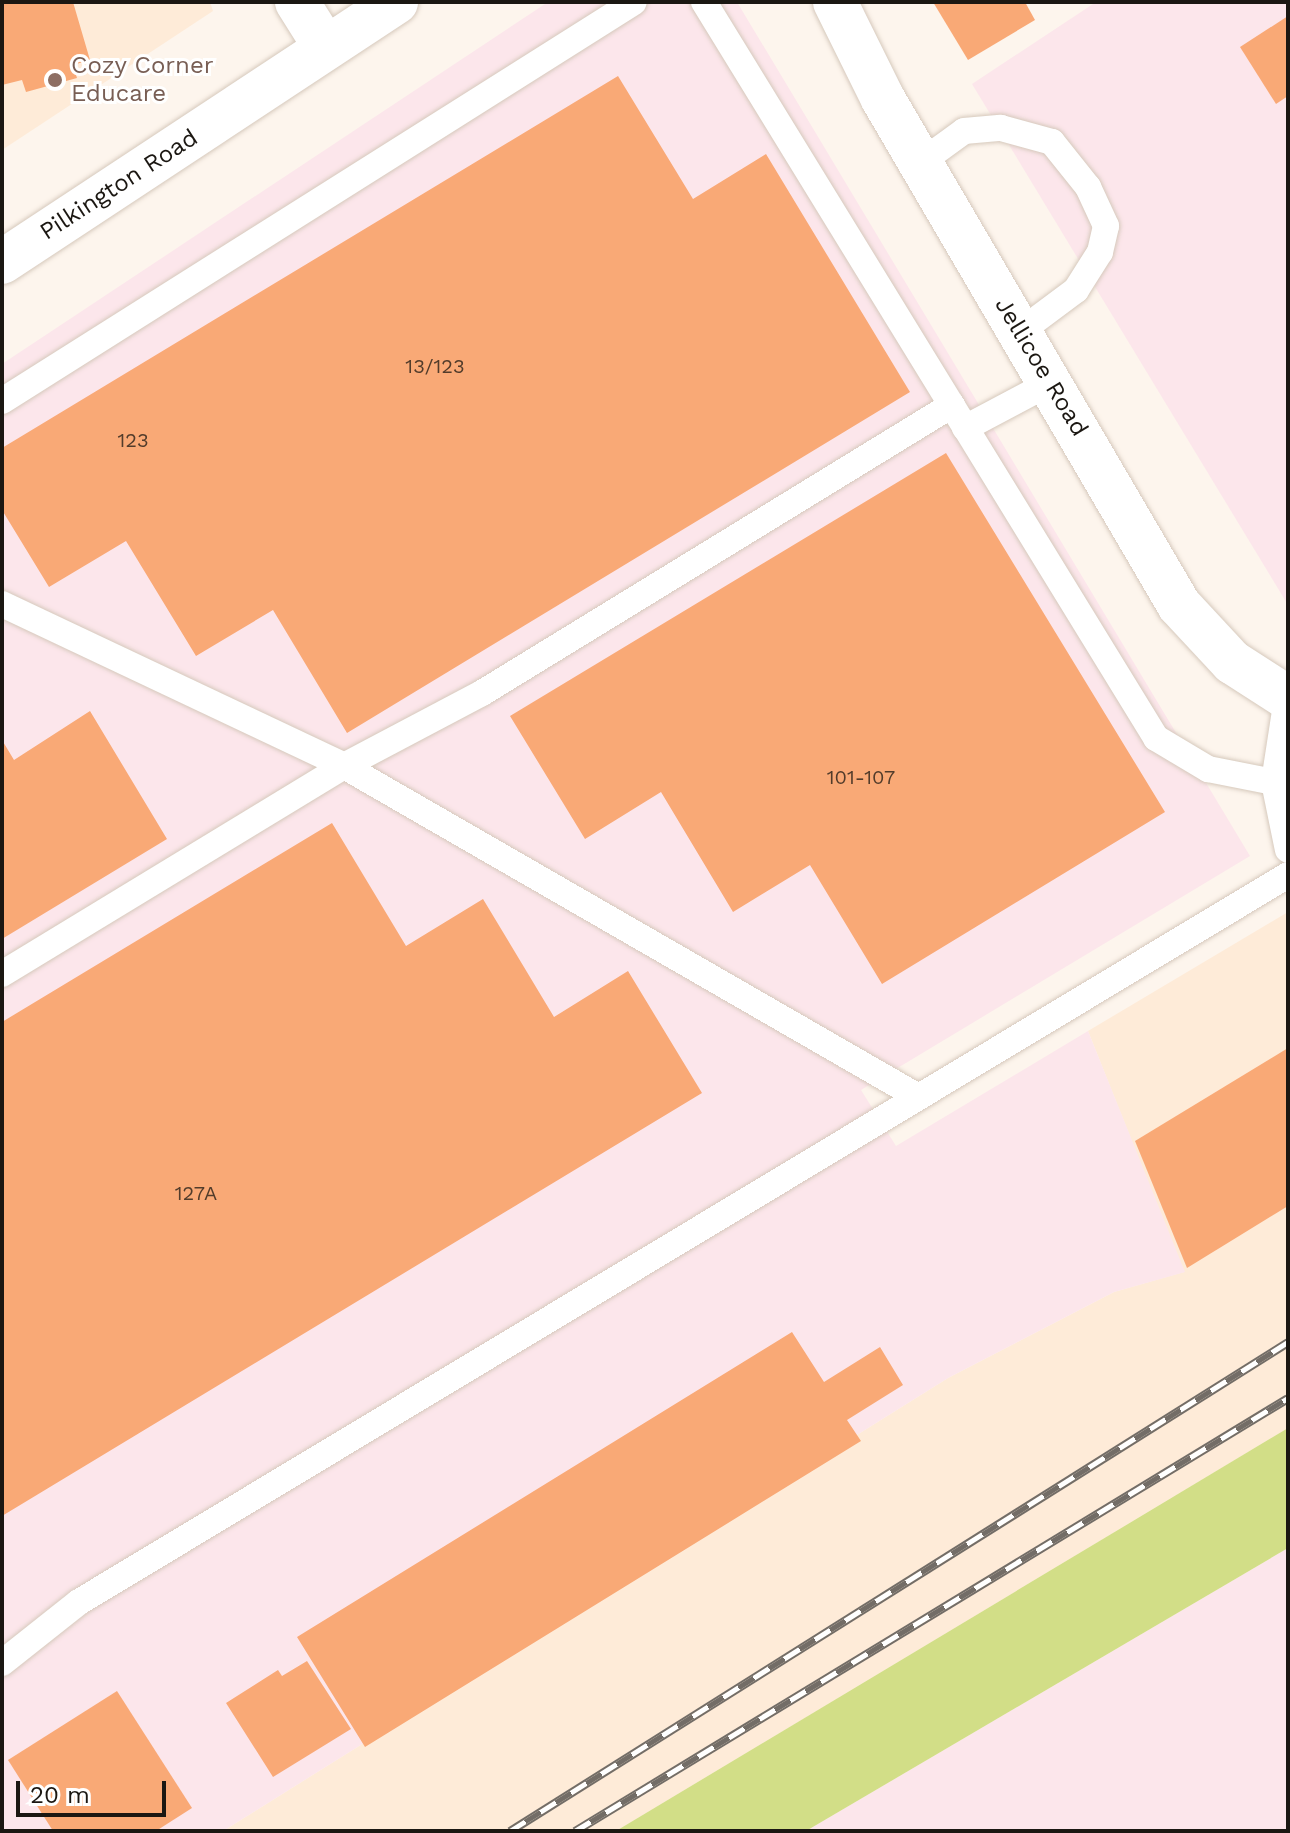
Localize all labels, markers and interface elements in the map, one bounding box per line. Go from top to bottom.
place label: Cozy Corner Educare [71,52,214,108]
marker: Cozy Corner Educare [46,71,64,89]
street label: Pilkington Road [35,123,203,247]
street label: Jellicoe Road [988,292,1094,442]
house number: 13/123 [405,354,465,378]
house number: 123 [117,428,149,452]
house number: 101-107 [827,765,895,789]
house number: 127A [175,1181,217,1205]
scale bar [20,1765,170,1815]
text: 20 m [30,1781,90,1809]

